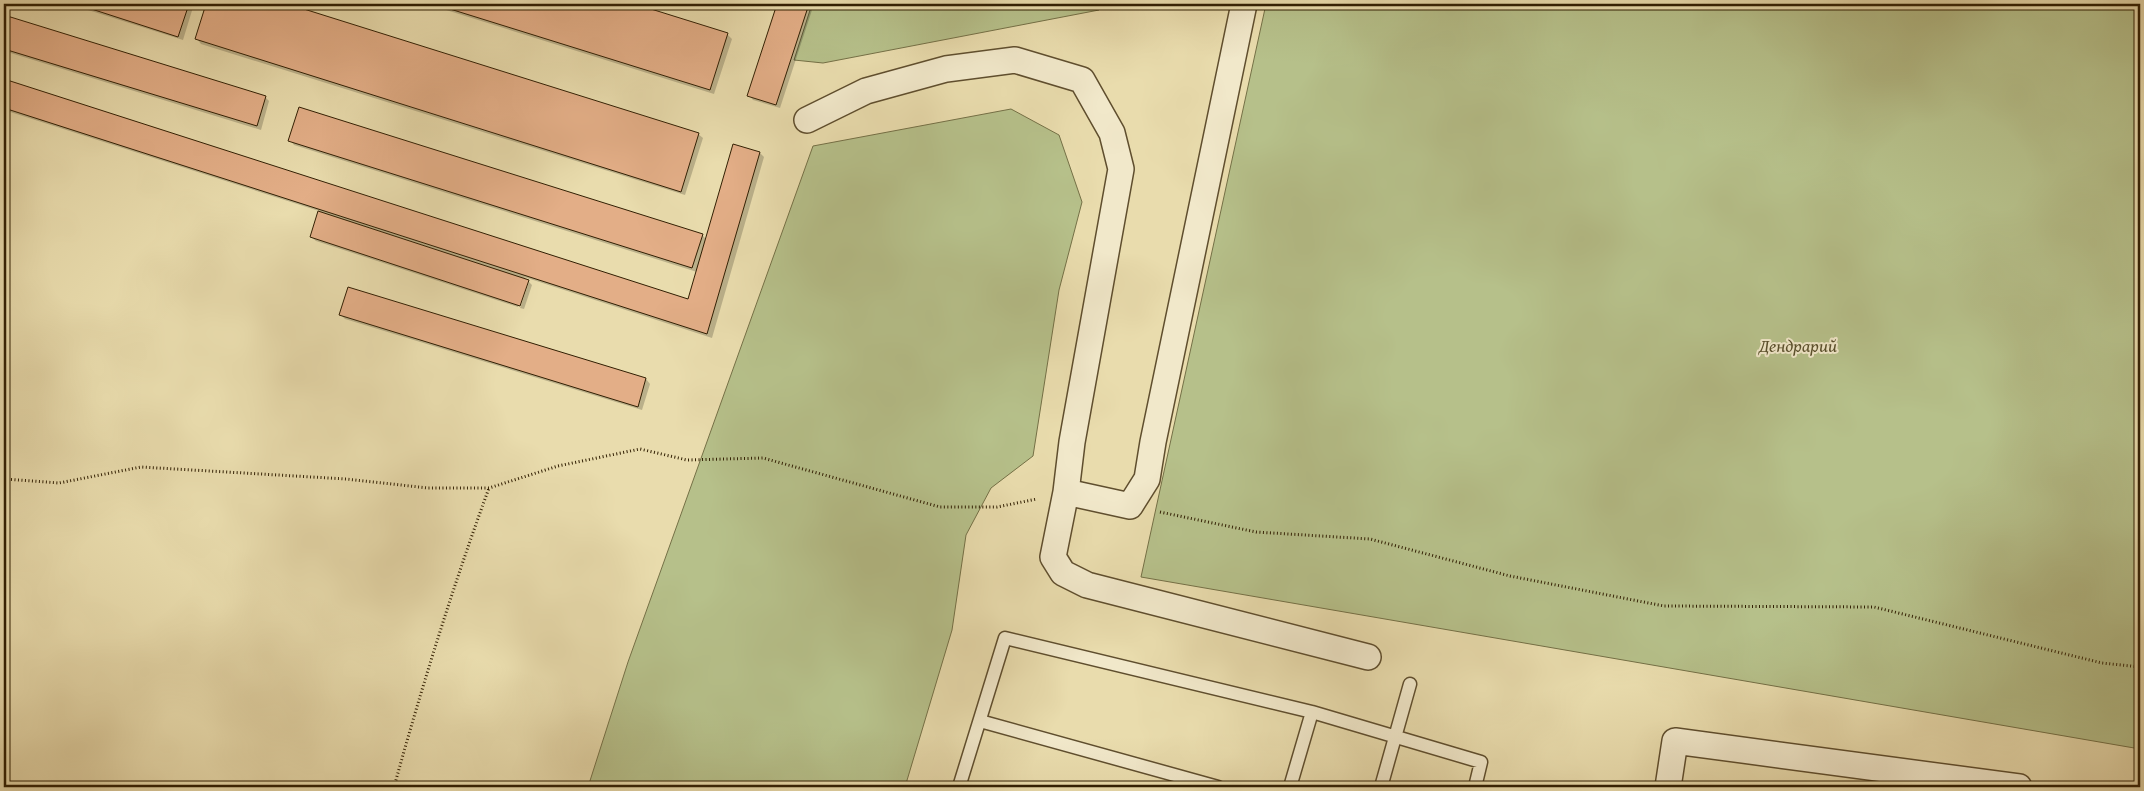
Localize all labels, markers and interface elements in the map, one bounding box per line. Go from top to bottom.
park label: Дендрарий [1758,332,1837,359]

